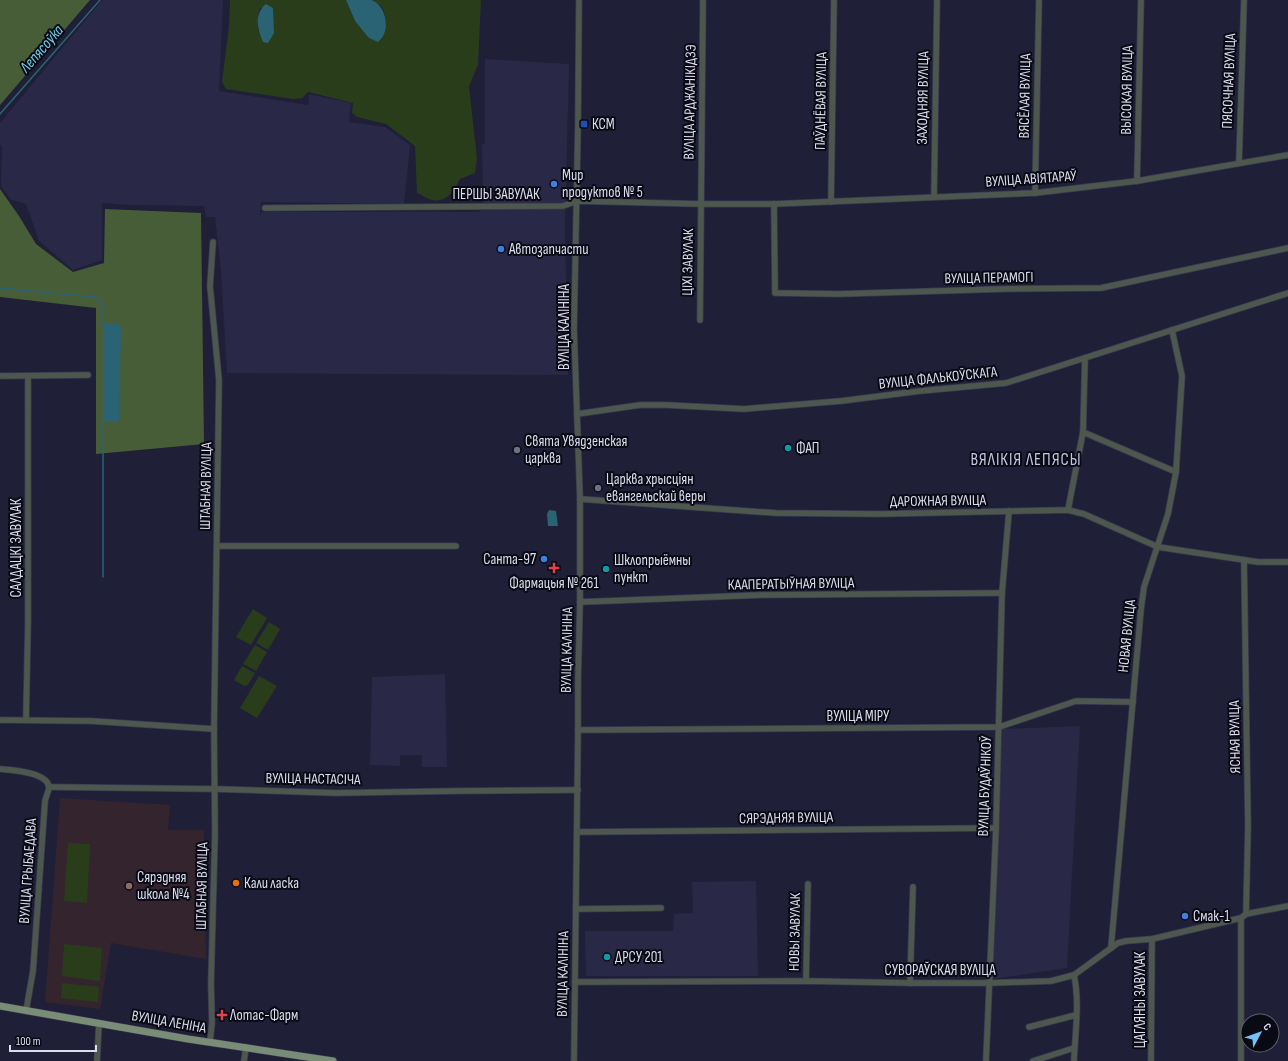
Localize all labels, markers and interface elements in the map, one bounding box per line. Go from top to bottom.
water label: Лепясоўка [16,21,68,77]
street label: ПЯСОЧНАЯ ВУЛІЦА [1218,32,1240,129]
street label: ВУЛІЦА АРДЖАНІКІДЗЭ [679,44,701,160]
street label: ВЫСОКАЯ ВУЛІЦА [1117,45,1137,135]
street label: ПАЎДНЁВАЯ ВУЛІЦА [811,51,831,150]
street label: ЗАХОДНЯЯ ВУЛІЦА [913,51,933,145]
street label: ВЯСЁЛАЯ ВУЛІЦА [1015,53,1035,139]
place label: КСМ [592,115,615,134]
marker: КСМ [579,119,589,129]
place label: Мир продуктов № 5 [562,166,643,202]
street label: ВУЛІЦА АВІЯТАРАЎ [985,166,1078,192]
marker: Мир продуктов № 5 [549,179,559,189]
street label: ПЕРШЫ ЗАВУЛАК [452,185,540,204]
street label: ЦІХІ ЗАВУЛАК [678,228,698,296]
place label: Автозапчасти [508,240,589,259]
marker: Автозапчасти [496,244,506,254]
street label: ВУЛІЦА ПЕРАМОГІ [944,268,1034,288]
street label: ВУЛІЦА КАЛІНІНА [555,284,574,370]
street label: ВУЛІЦА ФАЛЬКОЎСКАГА [878,362,999,394]
place label: Свята Увядзенская царква [525,432,628,468]
place label: ФАП [796,439,819,458]
street label: ШТАБНАЯ ВУЛІЦА [196,441,216,530]
marker: ФАП [783,443,793,453]
marker: Свята Увядзенская царква [512,445,522,455]
district label: ВЯЛІКІЯ ЛЕПЯСЫ [970,450,1082,470]
place label: Царква хрысціян евангельскай веры [606,470,706,506]
marker: Царква хрысціян евангельскай веры [593,483,603,493]
street label: ДАРОЖНАЯ ВУЛІЦА [890,491,987,511]
street label: САЛДАЦКІ ЗАВУЛАК [7,498,26,598]
place label: Санта-97 [483,550,536,569]
place label: Шклопрыёмны пункт [614,551,691,587]
marker: Санта-97 [539,554,549,564]
marker: Фармацыя № 261 [549,563,559,573]
marker: Шклопрыёмны пункт [601,564,611,574]
street label: КААПЕРАТЫЎНАЯ ВУЛІЦА [728,573,855,595]
place label: Фармацыя № 261 [509,574,599,593]
street label: НОВАЯ ВУЛІЦА [1114,598,1140,673]
street label: ВУЛІЦА КАЛІНІНА [557,606,577,693]
street label: ЯСНАЯ ВУЛІЦА [1225,700,1245,774]
street label: ВУЛІЦА МІРУ [827,707,890,726]
street label: ВУЛІЦА БУДАЎНІКОЎ [974,735,996,837]
street label: ВУЛІЦА НАСТАСІЧА [265,769,361,789]
street label: СЯРЭДНЯЯ ВУЛІЦА [739,808,834,828]
street label: ВУЛІЦА ГРЫБАЕДАВА [15,817,41,924]
street label: ШТАБНАЯ ВУЛІЦА [192,841,212,930]
place label: Сярэдняя школа №4 [137,868,189,904]
place label: Кали ласка [244,874,299,893]
marker: Кали ласка [231,878,241,888]
marker: Сярэдняя школа №4 [124,881,134,891]
street label: НОВЫ ЗАВУЛАК [785,892,805,971]
place label: Смак-1 [1193,907,1231,926]
marker: Смак-1 [1180,911,1190,921]
street label: ВУЛІЦА КАЛІНІНА [553,930,573,1017]
place label: ДРСУ 201 [615,948,663,967]
street label: ЦАГЛЯНЫ ЗАВУЛАК [1131,951,1150,1048]
marker: ДРСУ 201 [602,952,612,962]
street label: СУВОРАЎСКАЯ ВУЛІЦА [884,961,996,980]
street label: ВУЛІЦА ЛЕНІНА [130,1006,208,1038]
place label: Лотас-Фарм [229,1006,298,1025]
marker: Лотас-Фарм [217,1010,227,1020]
north arrow [1240,1013,1280,1053]
text: С [1260,1020,1274,1033]
scale bar [10,1027,96,1053]
text: 100 m [16,1034,41,1049]

